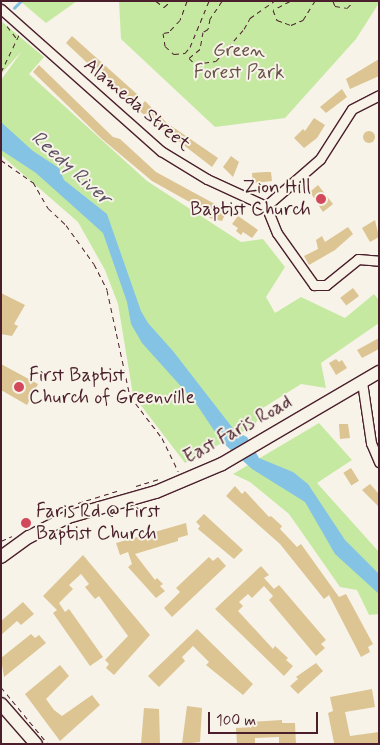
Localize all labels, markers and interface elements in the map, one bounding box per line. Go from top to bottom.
park label: Green Forest Park [194,40,284,84]
street label: Alameda Street [79,54,195,156]
water label: Reedy River [26,126,116,210]
place label: Zion Hill Baptist Church [190,177,311,221]
marker: Zion Hill Baptist Church [315,193,327,205]
place label: First Baptist Church of Greenville [29,365,199,409]
marker: First Baptist Church of Greenville [13,381,25,393]
street label: East Faris Road [180,391,296,469]
place label: Faris Rd @ First Baptist Church [36,501,160,545]
marker: Faris Rd @ First Baptist Church [20,517,32,529]
scale bar [210,702,320,734]
text: 100 m [216,711,256,731]

